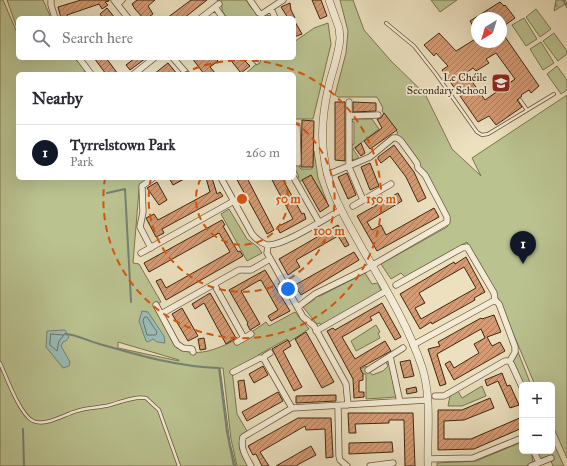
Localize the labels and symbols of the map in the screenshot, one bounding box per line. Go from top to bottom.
north arrow [471,12,507,48]
place label: Le Chéile Secondary School [407,71,487,97]
school or university icon: Le Chéile Secondary School [490,72,512,94]
centre of rings [235,192,249,206]
text: 50 m [275,192,302,206]
text: 150 m [366,192,397,206]
text: 100 m [313,224,346,238]
pin: 1 [510,231,536,264]
your location [278,279,298,299]

